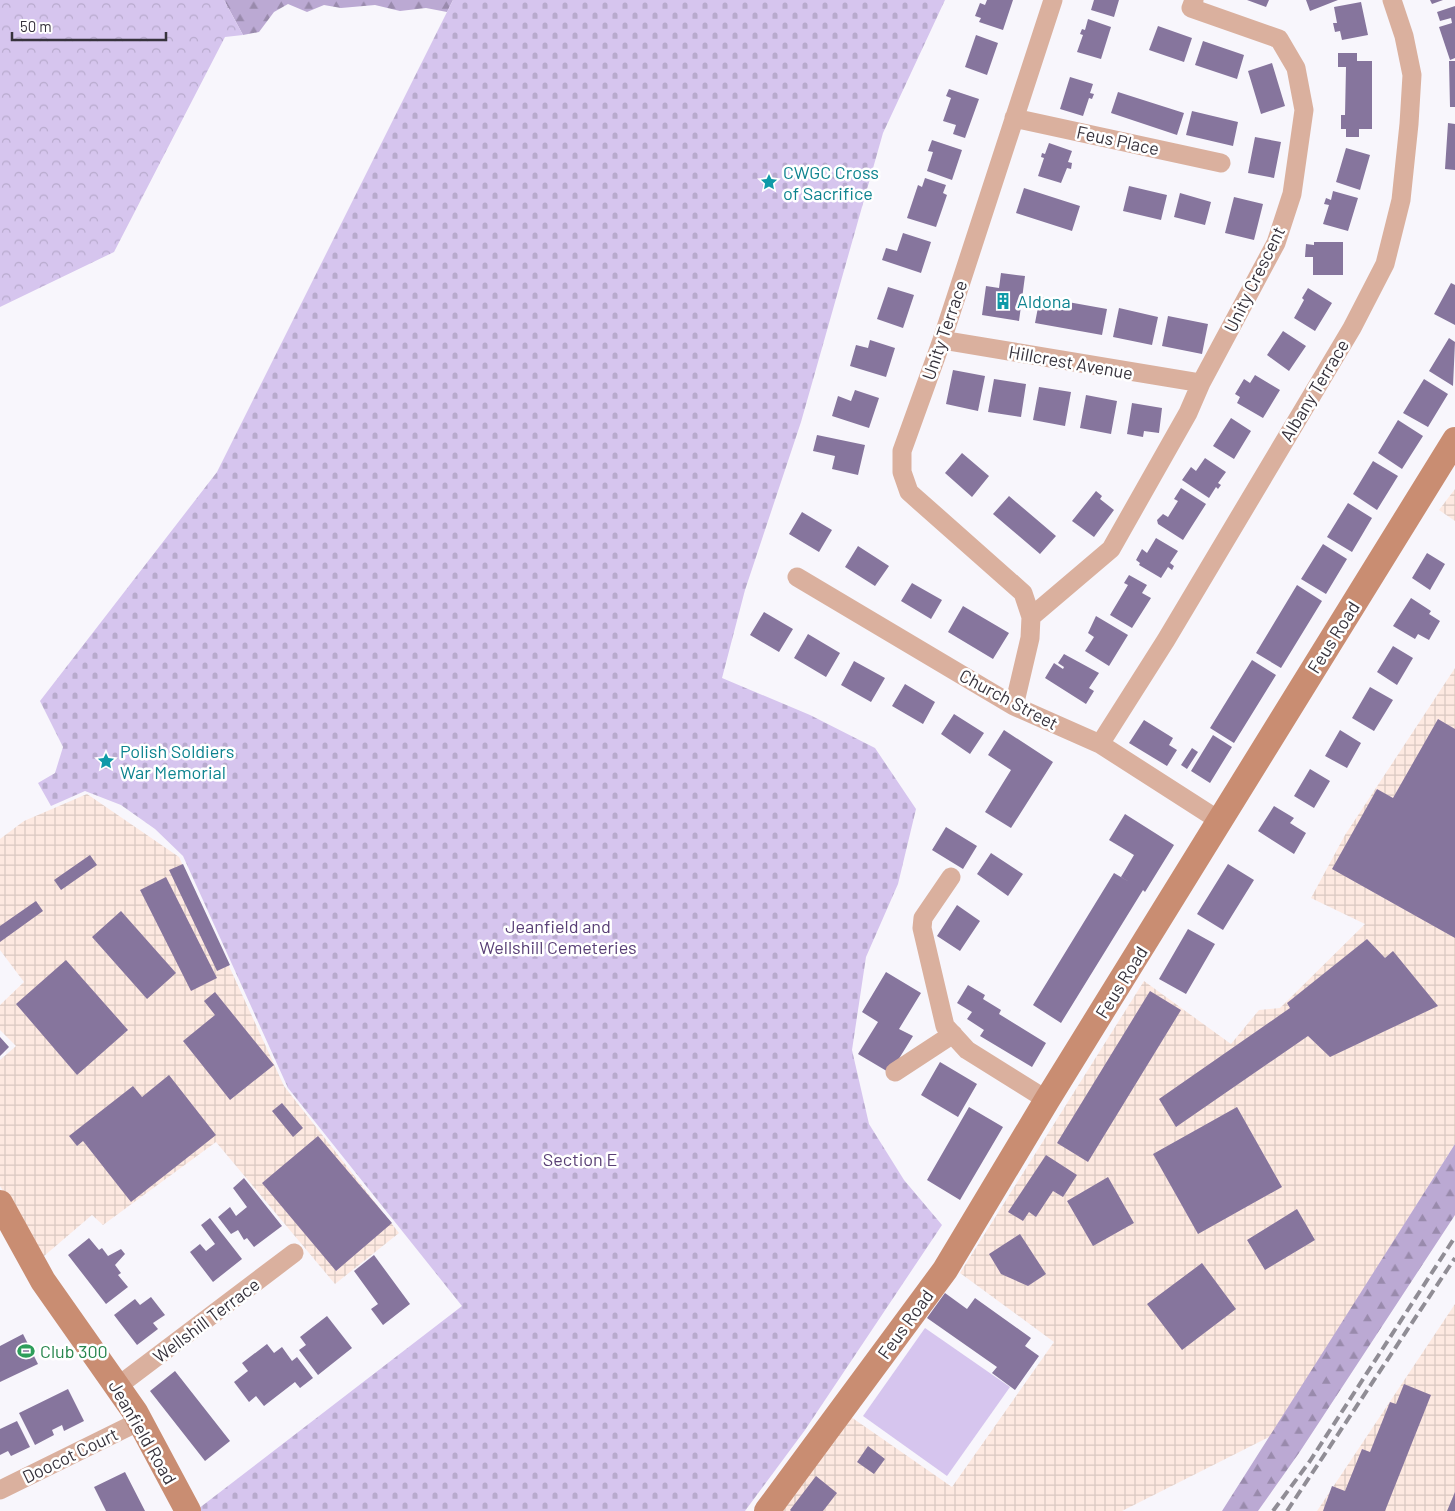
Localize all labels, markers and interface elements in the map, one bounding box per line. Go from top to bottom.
scale bar [12,10,166,42]
text: 50 m [20,17,52,35]
street label: Feus Place [1075,121,1161,159]
place label: CWGC Cross of Sacrifice [783,161,879,204]
place icon: CWGC Cross of Sacrifice [759,172,779,192]
street label: Unity Crescent [1219,222,1289,336]
street label: Unity Terrace [917,277,971,383]
place label: Aldona [1017,290,1071,312]
building icon: Aldona [993,291,1013,311]
street label: Albany Terrace [1275,335,1353,445]
street label: Hillcrest Avenue [1007,340,1135,384]
street label: Feus Road [1302,597,1364,677]
street label: Church Street [956,664,1062,734]
place label: Polish Soldiers War Memorial [120,740,234,783]
place icon: Polish Soldiers War Memorial [96,751,116,771]
park label: Jeanfield and Wellshill Cemeteries [479,915,637,958]
street label: Feus Road [1090,942,1152,1022]
park label: Section E [543,1148,617,1170]
street label: Wellshill Terrace [149,1273,263,1367]
street label: Feus Road [872,1285,938,1363]
place label: Club 300 [40,1340,108,1362]
sports icon: Club 300 [16,1341,36,1361]
street label: Jeanfield Road [104,1376,182,1488]
street label: Doocot Court [19,1422,121,1488]

